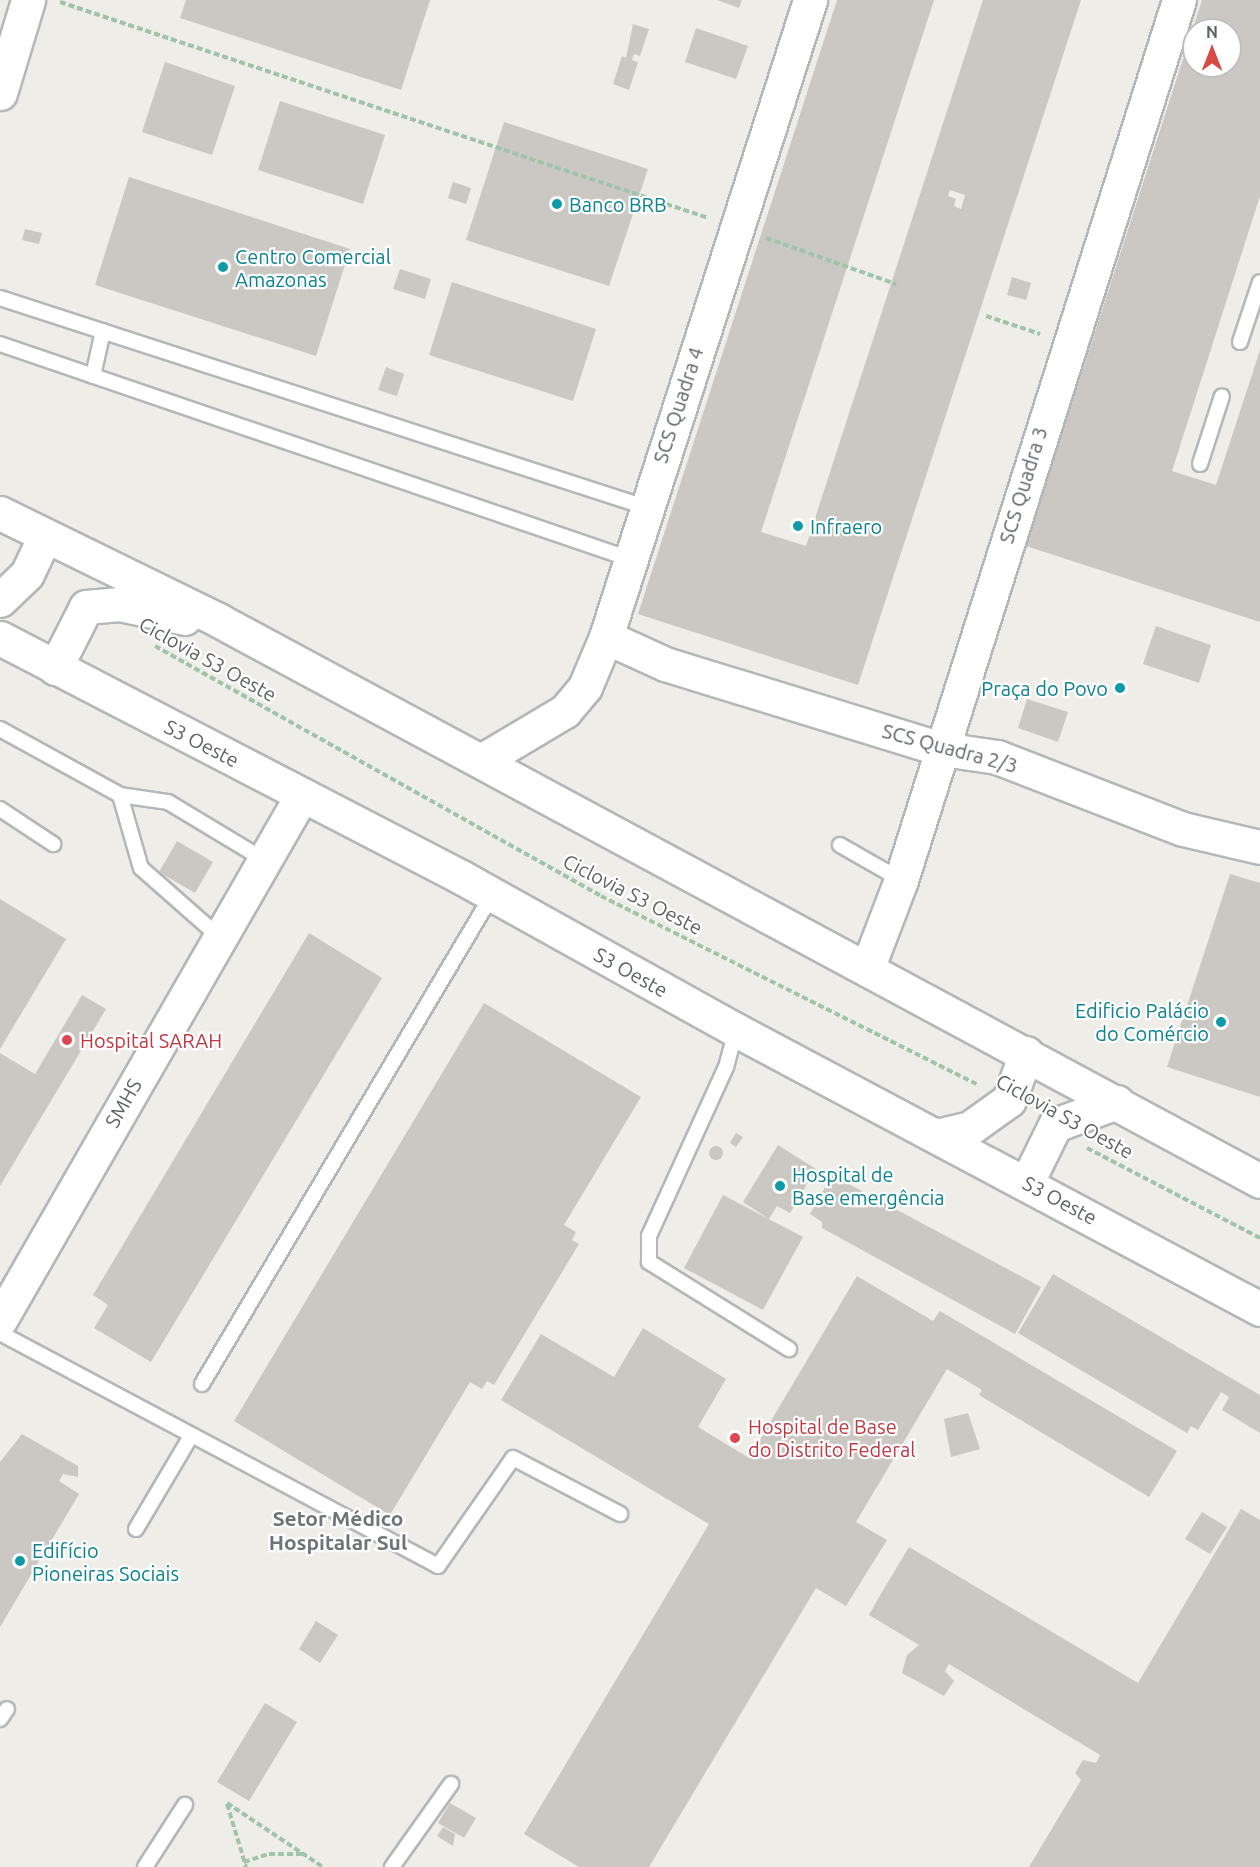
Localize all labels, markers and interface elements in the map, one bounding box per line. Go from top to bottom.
north arrow [1182,18,1242,78]
text: N [1206,23,1218,41]
place label: Banco BRB [569,192,667,216]
marker: Banco BRB [550,197,564,211]
place label: Centro Comercial Amazonas [235,244,391,291]
marker: Centro Comercial Amazonas [216,260,230,274]
street label: SCS Quadra 4 [648,344,708,466]
street label: SCS Quadra 3 [994,424,1052,546]
place label: Infraero [810,514,882,538]
marker: Infraero [791,519,805,533]
street label: Ciclovia S3 Oeste [135,611,281,707]
place label: Praça do Povo [981,676,1108,700]
marker: Praça do Povo [1113,681,1127,695]
street label: S3 Oeste [161,714,243,772]
street label: SCS Quadra 2/3 [880,718,1020,778]
street label: Ciclovia S3 Oeste [559,849,707,939]
street label: S3 Oeste [590,942,672,1002]
place label: Edificio Palácio do Comércio [1075,999,1209,1046]
marker: Edificio Palácio do Comércio [1214,1015,1228,1029]
place label: Hospital SARAH [80,1028,222,1052]
marker: Hospital SARAH [58,1031,76,1049]
street label: Ciclovia S3 Oeste [992,1068,1138,1164]
street label: SMHS [100,1074,146,1132]
place label: Hospital de Base emergência [792,1162,945,1209]
street label: S3 Oeste [1019,1171,1101,1229]
marker: Hospital de Base emergência [773,1179,787,1193]
place label: Hospital de Base do Distrito Federal [748,1414,915,1461]
marker: Hospital de Base do Distrito Federal [726,1429,744,1447]
district label: Setor Médico Hospitalar Sul [269,1505,407,1555]
place label: Edifício Pioneiras Sociais [32,1538,179,1585]
marker: Edifício Pioneiras Sociais [13,1554,27,1568]

